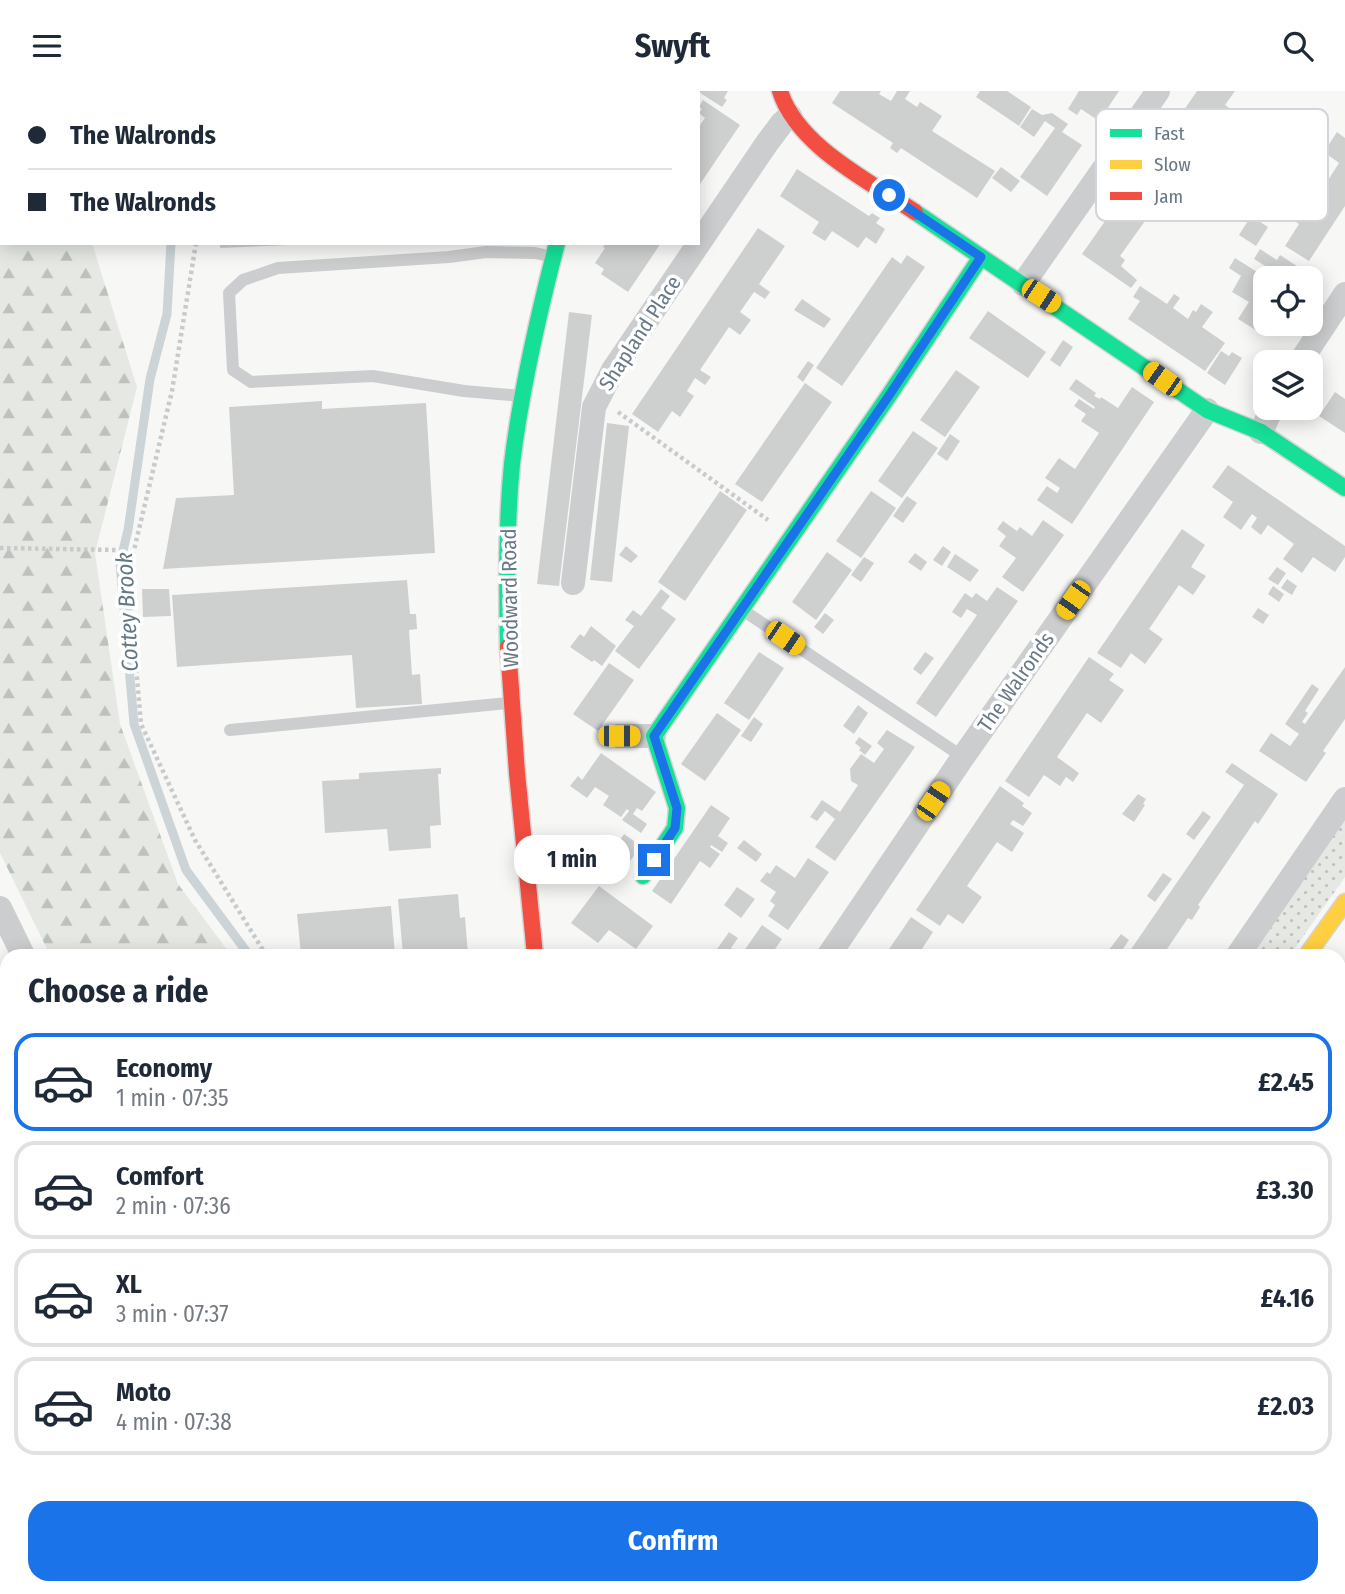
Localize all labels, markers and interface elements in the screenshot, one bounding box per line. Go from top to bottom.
icon: menu [28,27,66,65]
text: Swyft [635,27,710,65]
icon: search [1279,27,1317,65]
legend [1096,109,1328,221]
text: The Walronds [70,120,216,151]
text: Fast [1154,122,1185,145]
text: Slow [1154,153,1191,176]
route start [873,179,905,211]
text: Jam [1154,185,1183,208]
text: The Walronds [70,187,216,218]
map controls [1253,266,1323,420]
button: locate [1253,266,1323,336]
street label: Shapland Place [593,271,687,395]
car [1018,276,1065,316]
button: layers [1253,350,1323,420]
car [1139,358,1186,400]
street label: Woodward Road [496,528,524,668]
water label: Cottey Brook [110,552,144,672]
car [1053,577,1094,623]
car [762,618,809,658]
street label: The Walronds [972,627,1060,737]
car [599,726,641,747]
car [913,778,954,824]
callout: 1 min [514,835,630,885]
route end [638,844,670,876]
text: 1 min [547,845,597,873]
text: Choose a ride [28,972,209,1010]
icon: car [32,1051,95,1114]
text: Economy [116,1053,212,1084]
text: £2.45 [1258,1067,1314,1098]
text: 1 min · 07:35 [116,1084,229,1112]
icon: car [32,1159,95,1222]
text: Comfort [116,1161,204,1192]
text: £3.30 [1256,1175,1314,1206]
text: 2 min · 07:36 [116,1192,231,1220]
icon: car [32,1267,95,1330]
text: XL [116,1269,142,1300]
text: £4.16 [1261,1283,1314,1314]
text: 3 min · 07:37 [116,1300,229,1328]
icon: car [32,1375,95,1438]
text: Moto [116,1377,171,1408]
text: £2.03 [1257,1391,1314,1422]
text: 4 min · 07:38 [116,1408,232,1436]
button: Confirm [28,1501,1318,1581]

